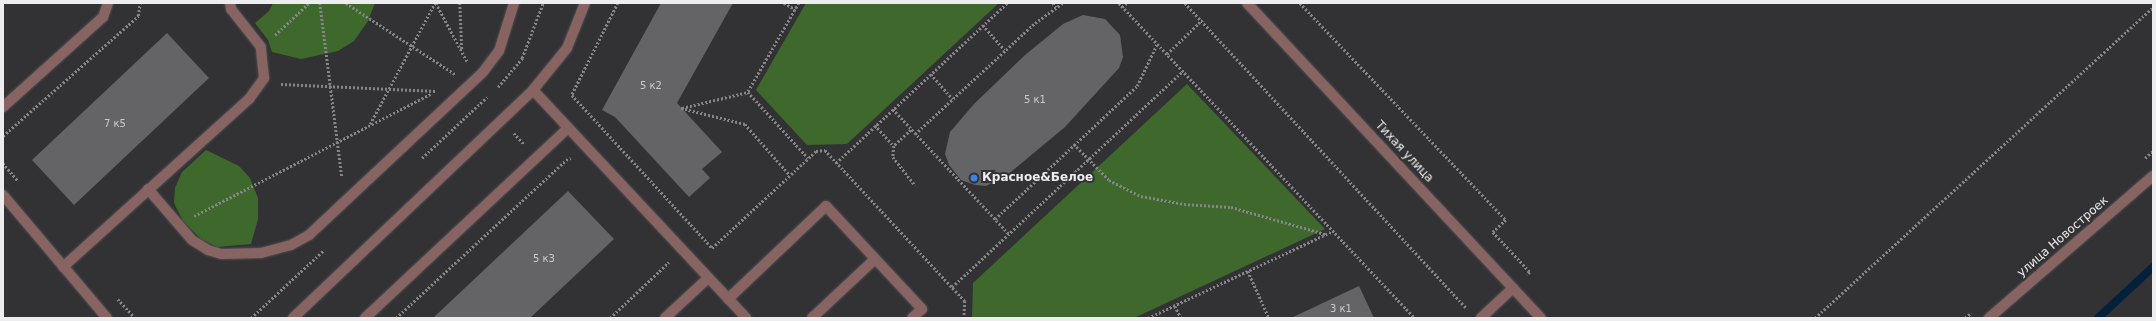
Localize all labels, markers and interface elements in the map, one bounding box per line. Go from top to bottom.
house number: 5 к2 [640,80,662,92]
house number: 5 к1 [1024,94,1046,106]
house number: 7 к5 [104,118,126,130]
street label: Тихая улица [1372,118,1436,186]
place label: Красное&Белое [982,171,1093,185]
marker: Красное&Белое [969,173,979,183]
street label: улица Новостроек [2015,194,2111,280]
house number: 5 к3 [533,253,555,265]
house number: 3 к1 [1330,303,1352,315]

